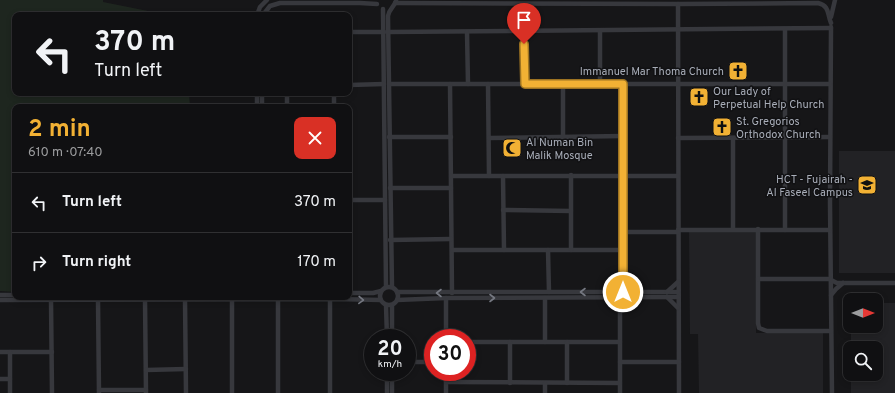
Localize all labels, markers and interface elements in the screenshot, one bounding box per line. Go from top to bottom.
pin [507,3,541,44]
icon: arrive [513,9,535,31]
text: 370 m [94,25,175,61]
icon: left [28,28,80,80]
text: Turn left [94,60,162,83]
church icon: Immanuel Mar Thoma Church [727,60,749,82]
place label: Immanuel Mar Thoma Church [580,65,724,79]
place label: Our Lady of Perpetual Help Church [713,85,824,112]
church icon: Our Lady of Perpetual Help Church [688,86,710,108]
text: 2 min [28,115,91,145]
place label: St. Gregorios Orthodox Church [736,115,821,142]
church icon: St. Gregorios Orthodox Church [711,116,733,138]
button: close [294,117,336,159]
place label: Al Numan Bin Malik Mosque [526,136,593,163]
mosque icon: Al Numan Bin Malik Mosque [501,137,523,159]
text: 610 m · 07:40 [28,145,103,161]
place label: HCT - Fujairah - Al Faseel Campus [766,173,853,200]
school or university icon: HCT - Fujairah - Al Faseel Campus [856,174,878,196]
icon: left [28,192,50,214]
text: Turn left [62,193,122,212]
text: 370 m [294,193,336,212]
icon: right [28,252,50,274]
text: Turn right [62,253,131,272]
text: 170 m [297,253,336,272]
position arrow [602,271,644,313]
one-way arrow [580,288,586,296]
one-way arrow [436,289,442,297]
north arrow [843,293,883,333]
map controls [843,293,883,381]
one-way arrow [489,294,495,302]
one-way arrow [358,295,364,304]
speed limit sign: 30 [424,329,476,381]
text: 20 [377,337,403,363]
button: search [843,341,883,381]
text: km/h [378,358,402,371]

